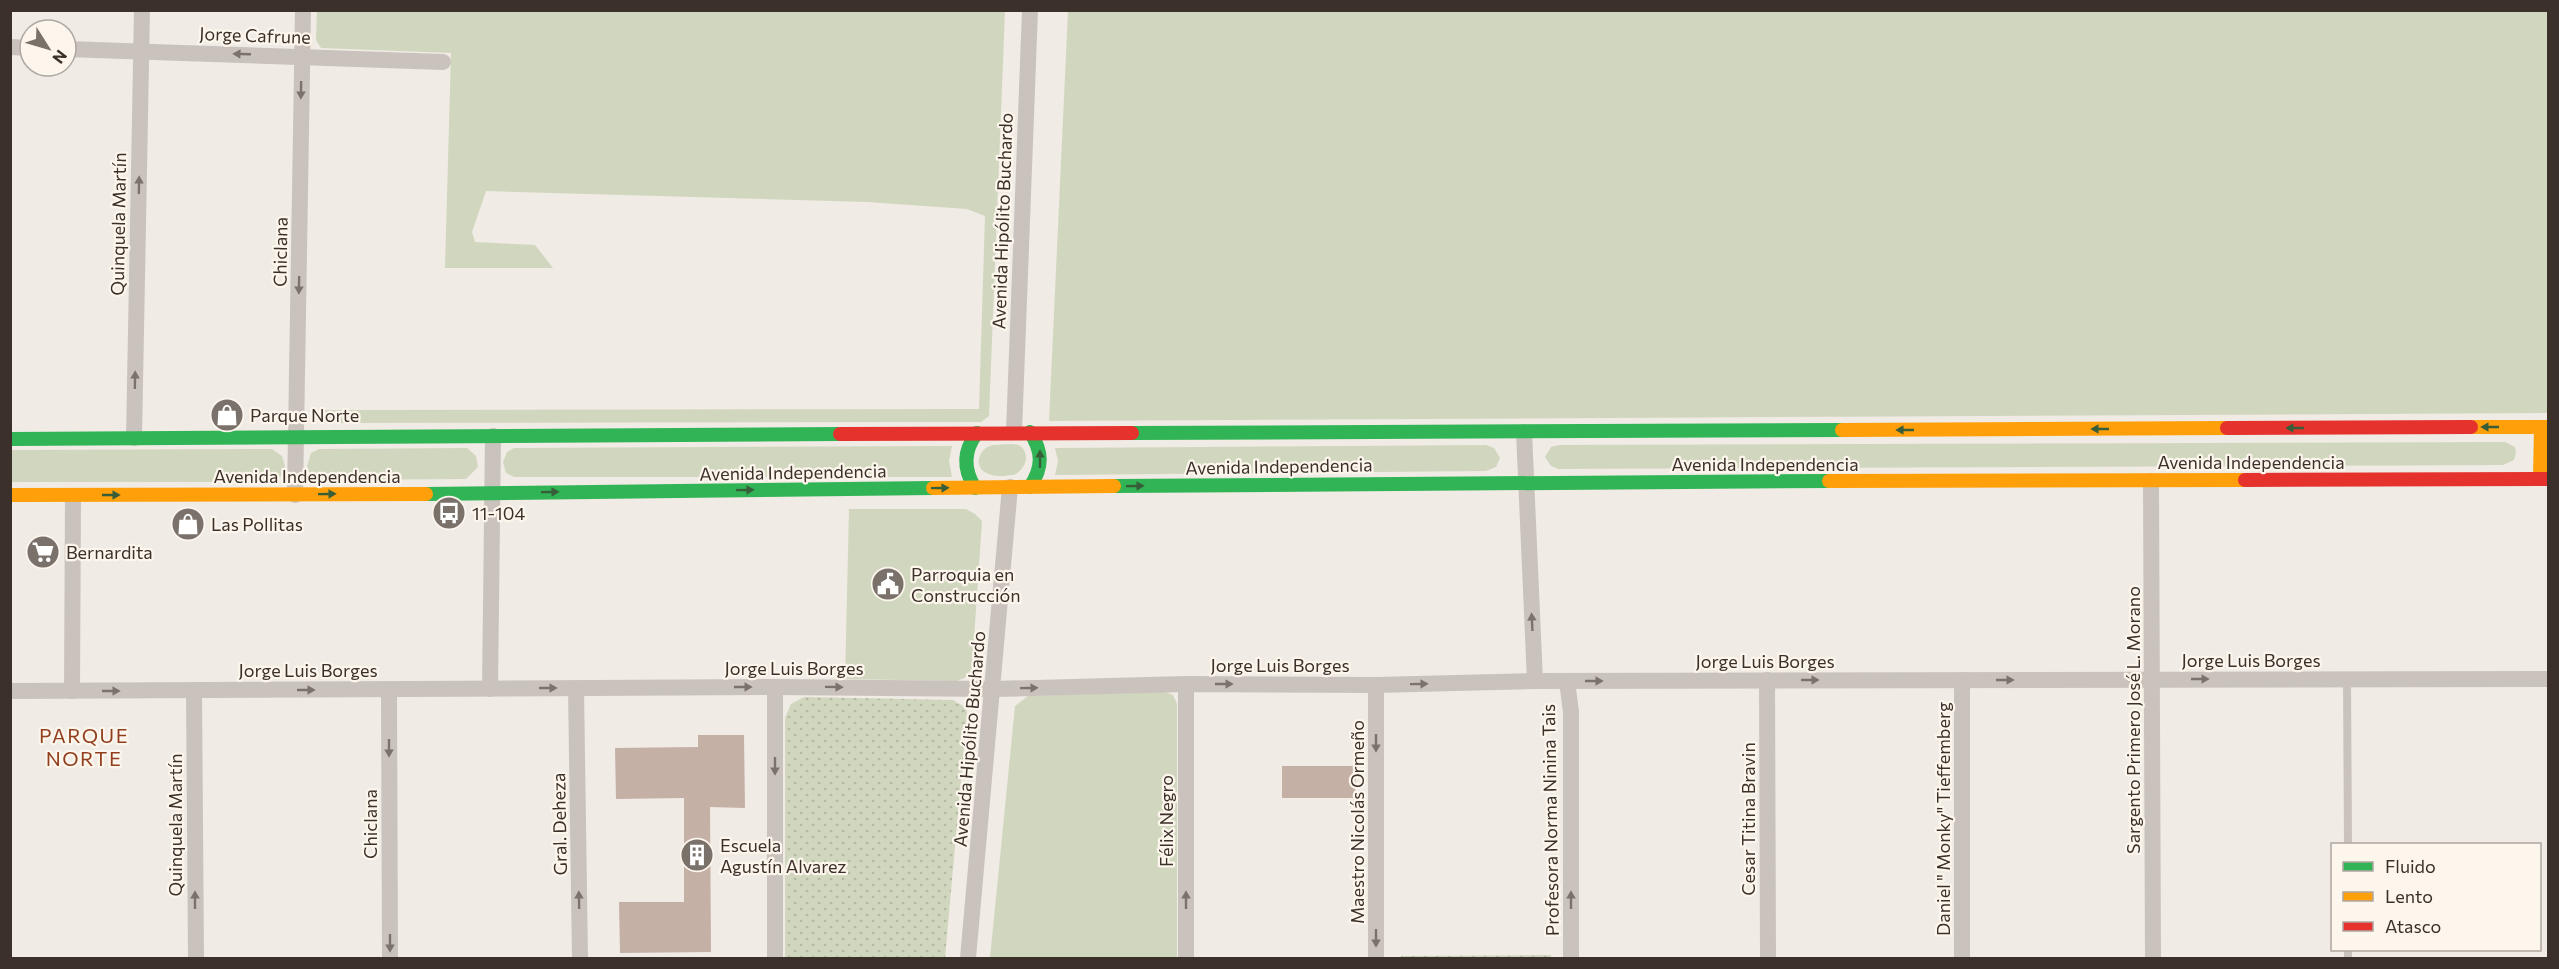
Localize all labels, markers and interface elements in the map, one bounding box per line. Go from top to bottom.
north arrow [18,18,78,78]
street label: Jorge Cafrune [199,22,311,48]
text: N [49,47,72,68]
one-way arrow [233,50,252,59]
one-way arrow [296,80,306,99]
street label: Avenida Hipólito Buchardo [987,112,1017,330]
street label: Quinquela Martín [106,152,130,296]
one-way arrow [134,175,143,194]
street label: Chiclana [268,217,292,287]
one-way arrow [294,275,304,294]
one-way arrow [130,370,140,389]
shop icon: Parque Norte [209,397,245,433]
place label: Parque Norte [250,404,359,426]
one-way arrow [2481,422,2500,432]
one-way arrow [2286,423,2305,433]
one-way arrow [2091,424,2110,434]
one-way arrow [1896,425,1915,435]
one-way arrow [1035,450,1045,469]
street label: Avenida Independencia [2157,451,2345,473]
street label: Avenida Independencia [1185,453,1373,479]
street label: Avenida Independencia [1671,453,1859,475]
street label: Avenida Independencia [699,459,887,485]
street label: Avenida Independencia [213,465,401,487]
one-way arrow [1125,481,1144,491]
one-way arrow [930,483,949,493]
one-way arrow [735,485,754,495]
one-way arrow [540,487,559,497]
one-way arrow [317,489,336,499]
one-way arrow [101,491,120,500]
bus stop icon: 11-104 [431,495,467,531]
place label: 11-104 [472,502,525,524]
shop icon: Las Pollitas [170,506,206,542]
place label: Las Pollitas [211,513,303,535]
supermarket icon: Bernardita [25,534,61,570]
place label: Bernardita [66,541,153,563]
place label: Parroquia en Construcción [911,563,1021,606]
public building icon: Parroquia en Construcción [870,566,906,602]
street label: Sargento Primero José L. Morano [2122,586,2144,854]
one-way arrow [1528,613,1537,632]
street label: Avenida Hipólito Buchardo [949,630,989,848]
street label: Jorge Luis Borges [2181,649,2321,671]
street label: Jorge Luis Borges [1695,650,1835,672]
street label: Jorge Luis Borges [1210,654,1350,676]
street label: Jorge Luis Borges [724,657,864,679]
street label: Jorge Luis Borges [238,659,378,681]
one-way arrow [2190,674,2209,684]
one-way arrow [1800,675,1819,685]
one-way arrow [1995,675,2014,685]
one-way arrow [1584,676,1603,686]
one-way arrow [1214,679,1233,689]
one-way arrow [1409,679,1428,688]
one-way arrow [734,682,753,692]
one-way arrow [824,682,843,692]
one-way arrow [539,683,558,693]
one-way arrow [1019,683,1038,693]
one-way arrow [296,685,315,695]
one-way arrow [101,686,120,696]
street label: Daniel " Monky" Tieffemberg [1932,702,1954,936]
street label: Profesora Norma Ninina Tais [1537,704,1563,936]
street label: Maestro Nicolás Ormeño [1346,720,1368,924]
district label: PARQUE NORTE [39,723,129,770]
one-way arrow [1371,734,1381,753]
one-way arrow [384,739,394,758]
street label: Cesar Titina Bravin [1737,742,1759,896]
street label: Quinquela Martín [164,753,186,897]
one-way arrow [770,757,780,776]
street label: Gral. Deheza [547,772,571,876]
street label: Félix Negro [1155,775,1177,867]
street label: Chiclana [359,789,381,859]
place label: Escuela Agustín Alvarez [720,834,847,877]
building icon: Escuela Agustín Alvarez [679,837,715,873]
legend [2331,843,2541,951]
text: Fluido [2385,855,2436,877]
text: Lento [2385,885,2433,907]
one-way arrow [190,891,200,910]
one-way arrow [575,891,584,910]
one-way arrow [1181,891,1191,910]
one-way arrow [1566,891,1576,910]
text: Atasco [2385,915,2441,937]
one-way arrow [1371,929,1381,948]
one-way arrow [385,934,395,953]

